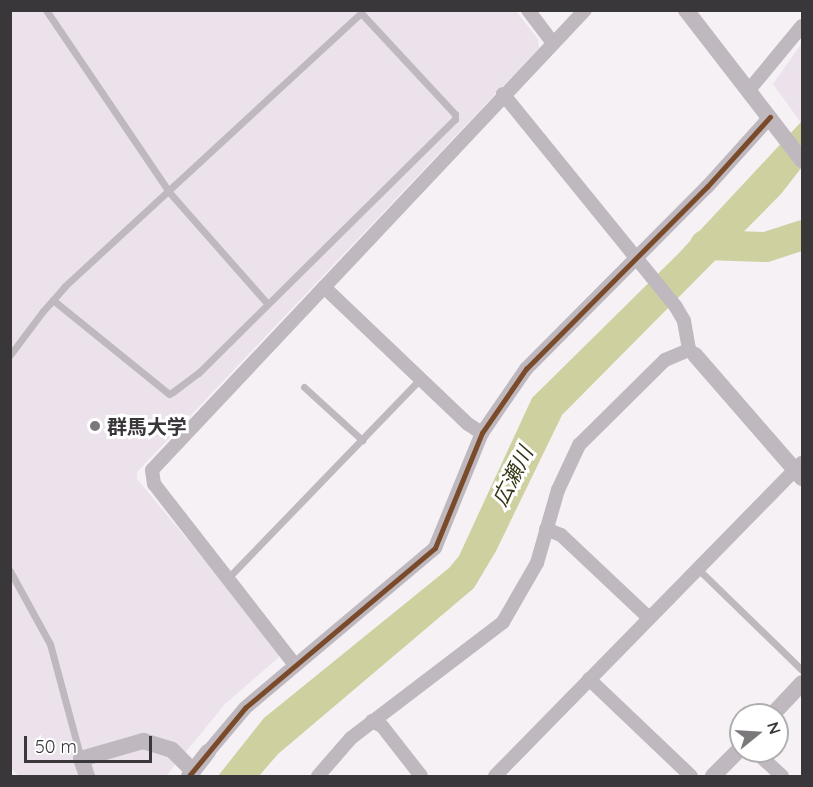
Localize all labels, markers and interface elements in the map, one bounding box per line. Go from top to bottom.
place label: 群馬大学 [107,414,187,438]
marker: 群馬大学 [88,419,102,433]
water label: 広瀬川 [486,442,538,510]
north arrow [729,703,789,763]
text: N [763,719,786,737]
scale bar [27,724,154,762]
text: 50 m [35,735,77,758]

